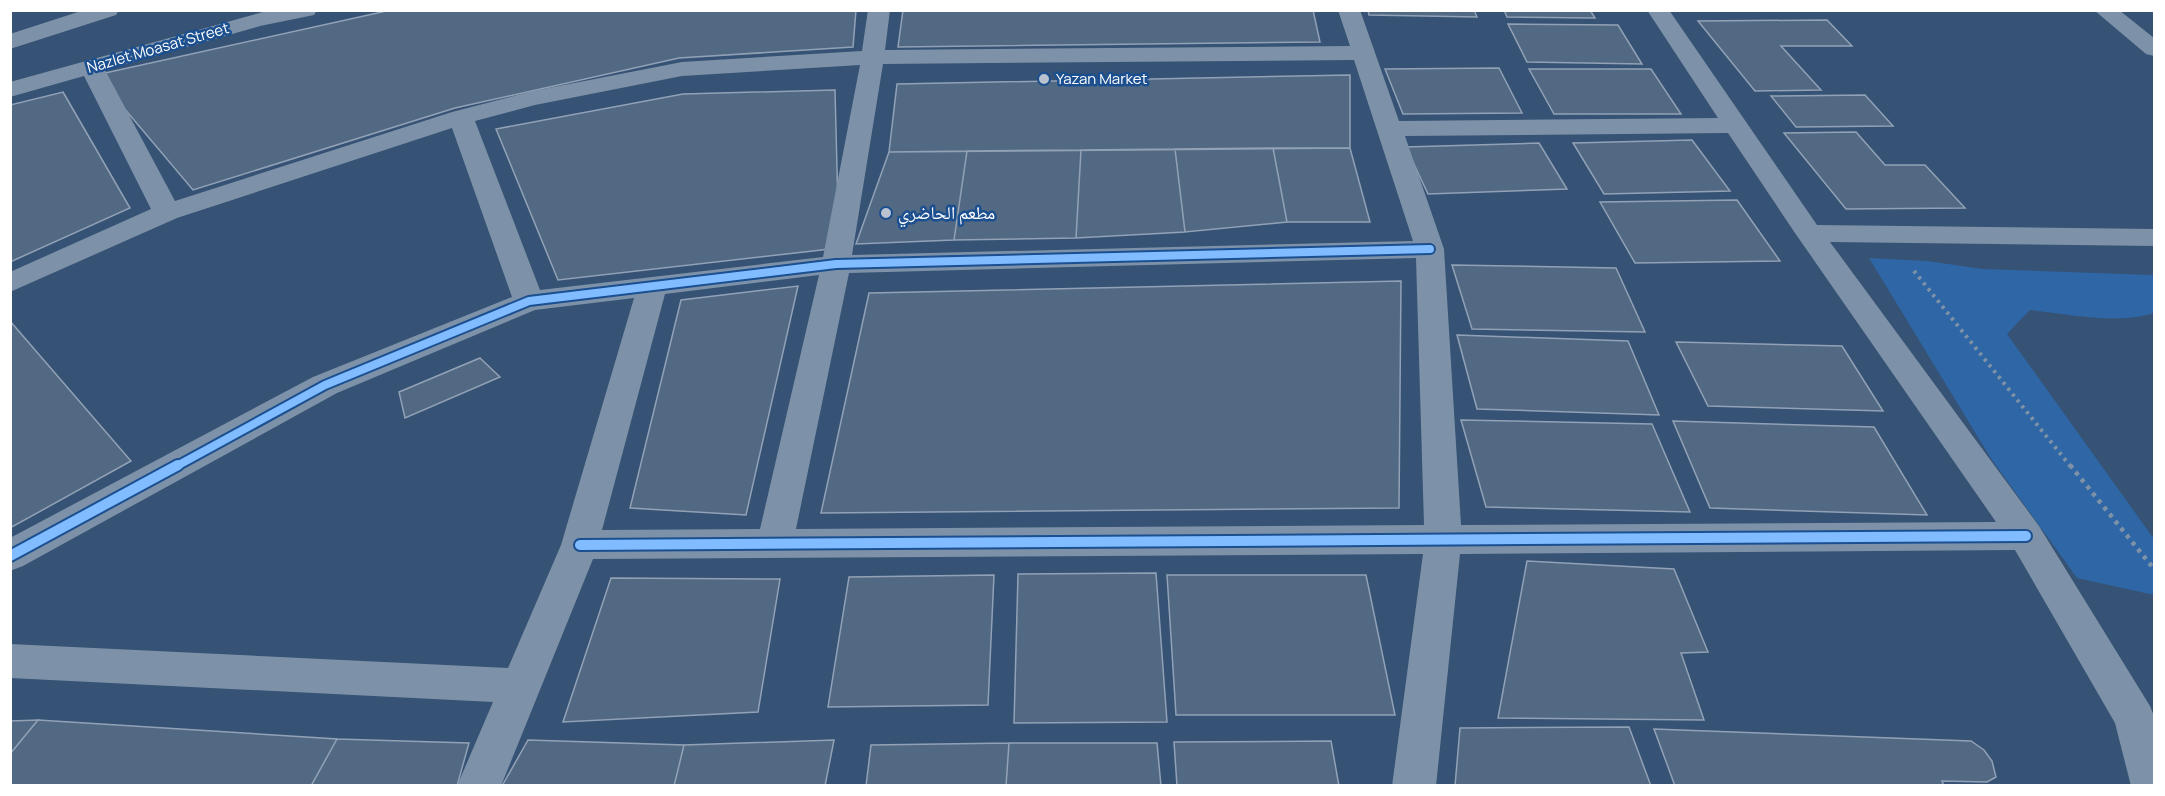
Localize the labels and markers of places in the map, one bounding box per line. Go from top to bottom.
place label: Yazan Market [1056,68,1148,89]
marker: Yazan Market [1037,72,1051,86]
place label: مطعم الحاضري [898,200,995,228]
marker: مطعم الحاضري [879,206,893,220]

